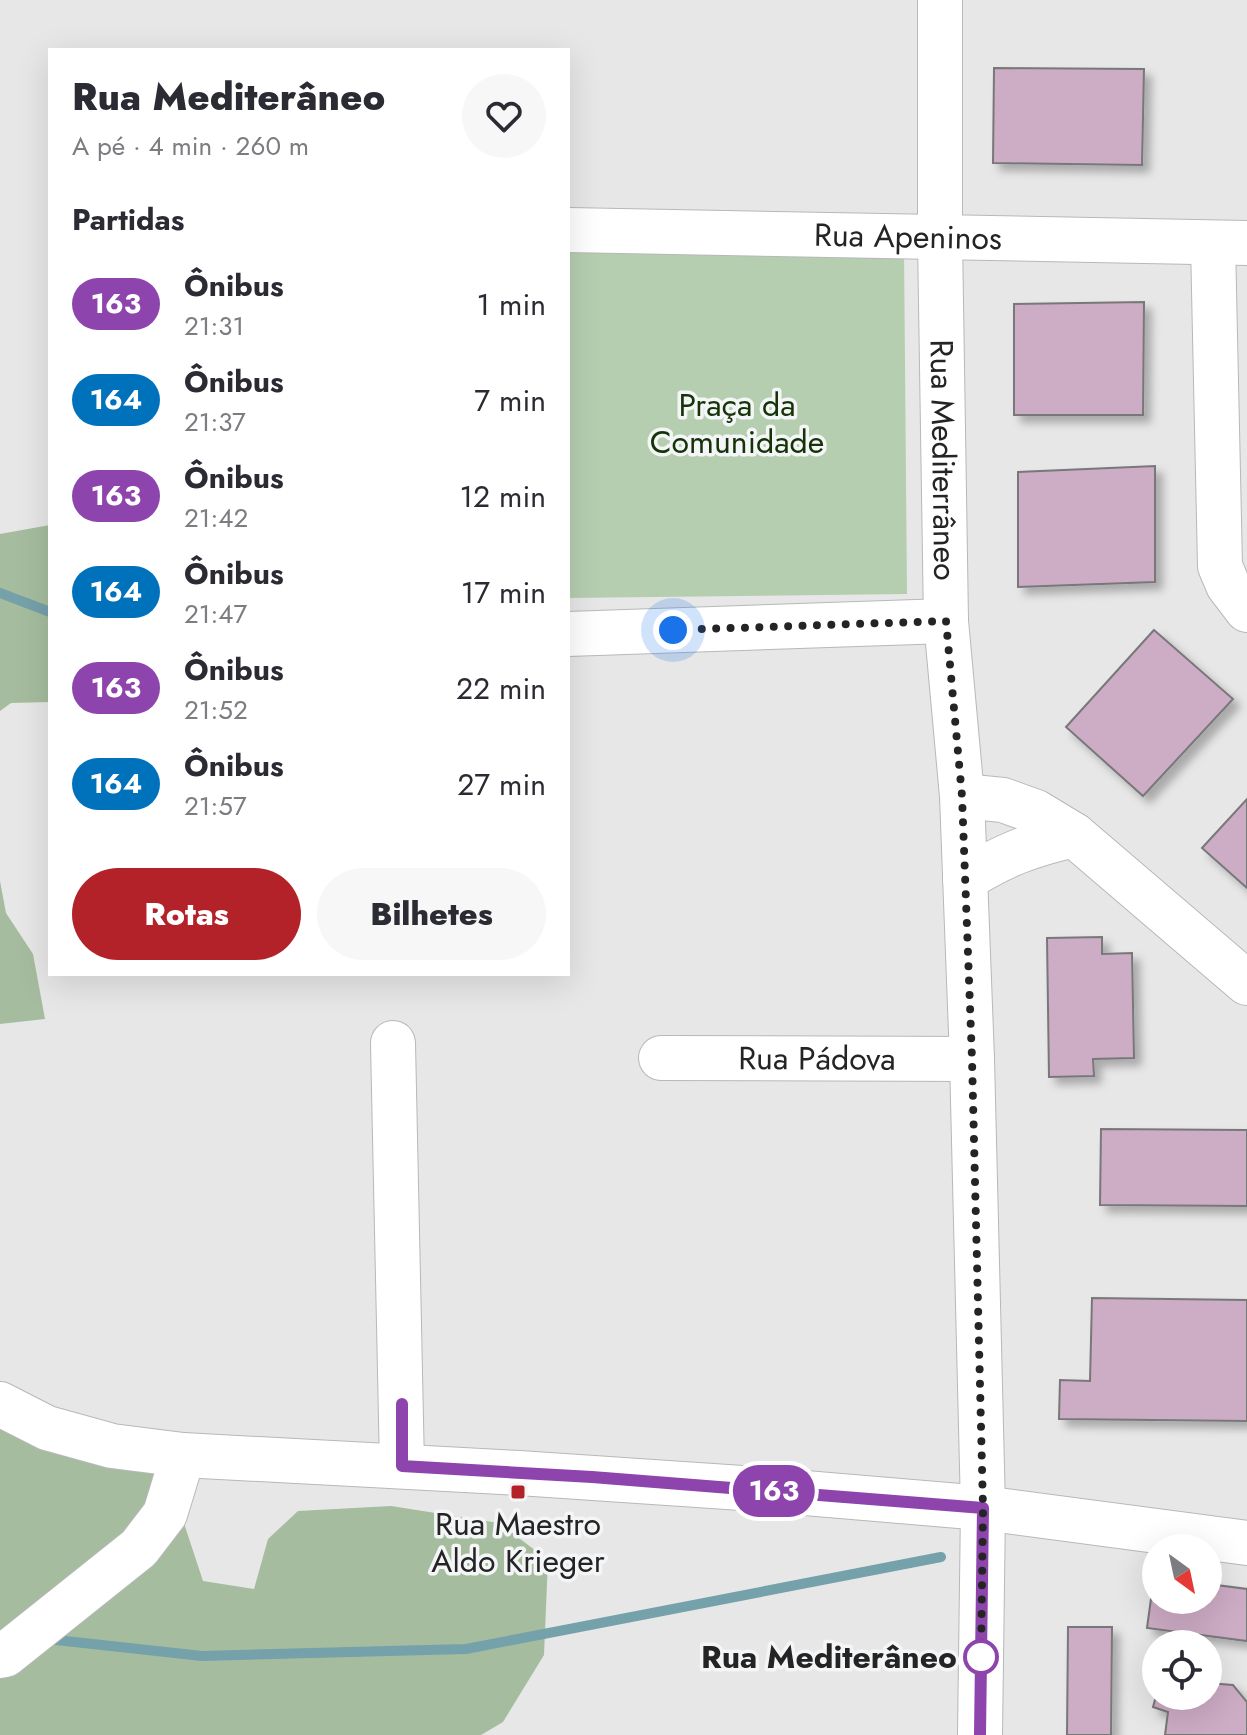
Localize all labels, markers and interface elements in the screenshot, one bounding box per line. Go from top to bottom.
text: Rua Mediterâneo [72,69,385,124]
button: heart [462,74,546,158]
text: A pé · 4 min · 260 m [72,127,309,165]
text: Partidas [72,198,184,241]
street label: Rua Apeninos [814,212,1002,261]
text: Ônibus [184,264,284,307]
text: 163 [91,283,141,324]
text: 1 min [477,283,546,326]
text: 21:31 [184,307,244,345]
street label: Rua Mediterrâneo [919,339,968,581]
text: Ônibus [184,360,284,403]
text: 164 [90,379,142,420]
text: 7 min [474,379,546,422]
park label: Praça da Comunidade [650,382,824,465]
text: 21:37 [184,403,246,441]
text: Ônibus [184,456,284,499]
text: 163 [91,475,141,516]
text: 12 min [459,475,546,518]
text: 21:42 [184,499,248,537]
text: Ônibus [184,552,284,595]
text: 164 [90,571,142,612]
text: 17 min [461,571,546,614]
text: 21:47 [184,595,247,633]
your location [653,610,693,650]
text: Ônibus [184,648,284,691]
text: 163 [91,667,141,708]
text: 22 min [456,667,546,710]
text: 21:52 [184,691,248,729]
text: Ônibus [184,744,284,787]
text: 164 [90,763,142,804]
text: 27 min [457,763,546,806]
text: 21:57 [184,787,247,825]
button: Rotas [72,868,301,960]
button: Bilhetes [317,868,546,960]
street label: Rua Pádova [738,1035,896,1082]
line badge: 163 [728,1465,820,1517]
text: 163 [749,1470,799,1511]
marker: Rua Maestro Aldo Krieger [509,1483,527,1501]
place label: Rua Maestro Aldo Krieger [431,1501,605,1584]
north arrow [1142,1534,1222,1614]
map controls [1142,1534,1222,1710]
button: locate [1142,1630,1222,1710]
place label: Rua Mediterâneo [701,1634,957,1680]
marker: Rua Mediterâneo [964,1640,998,1674]

